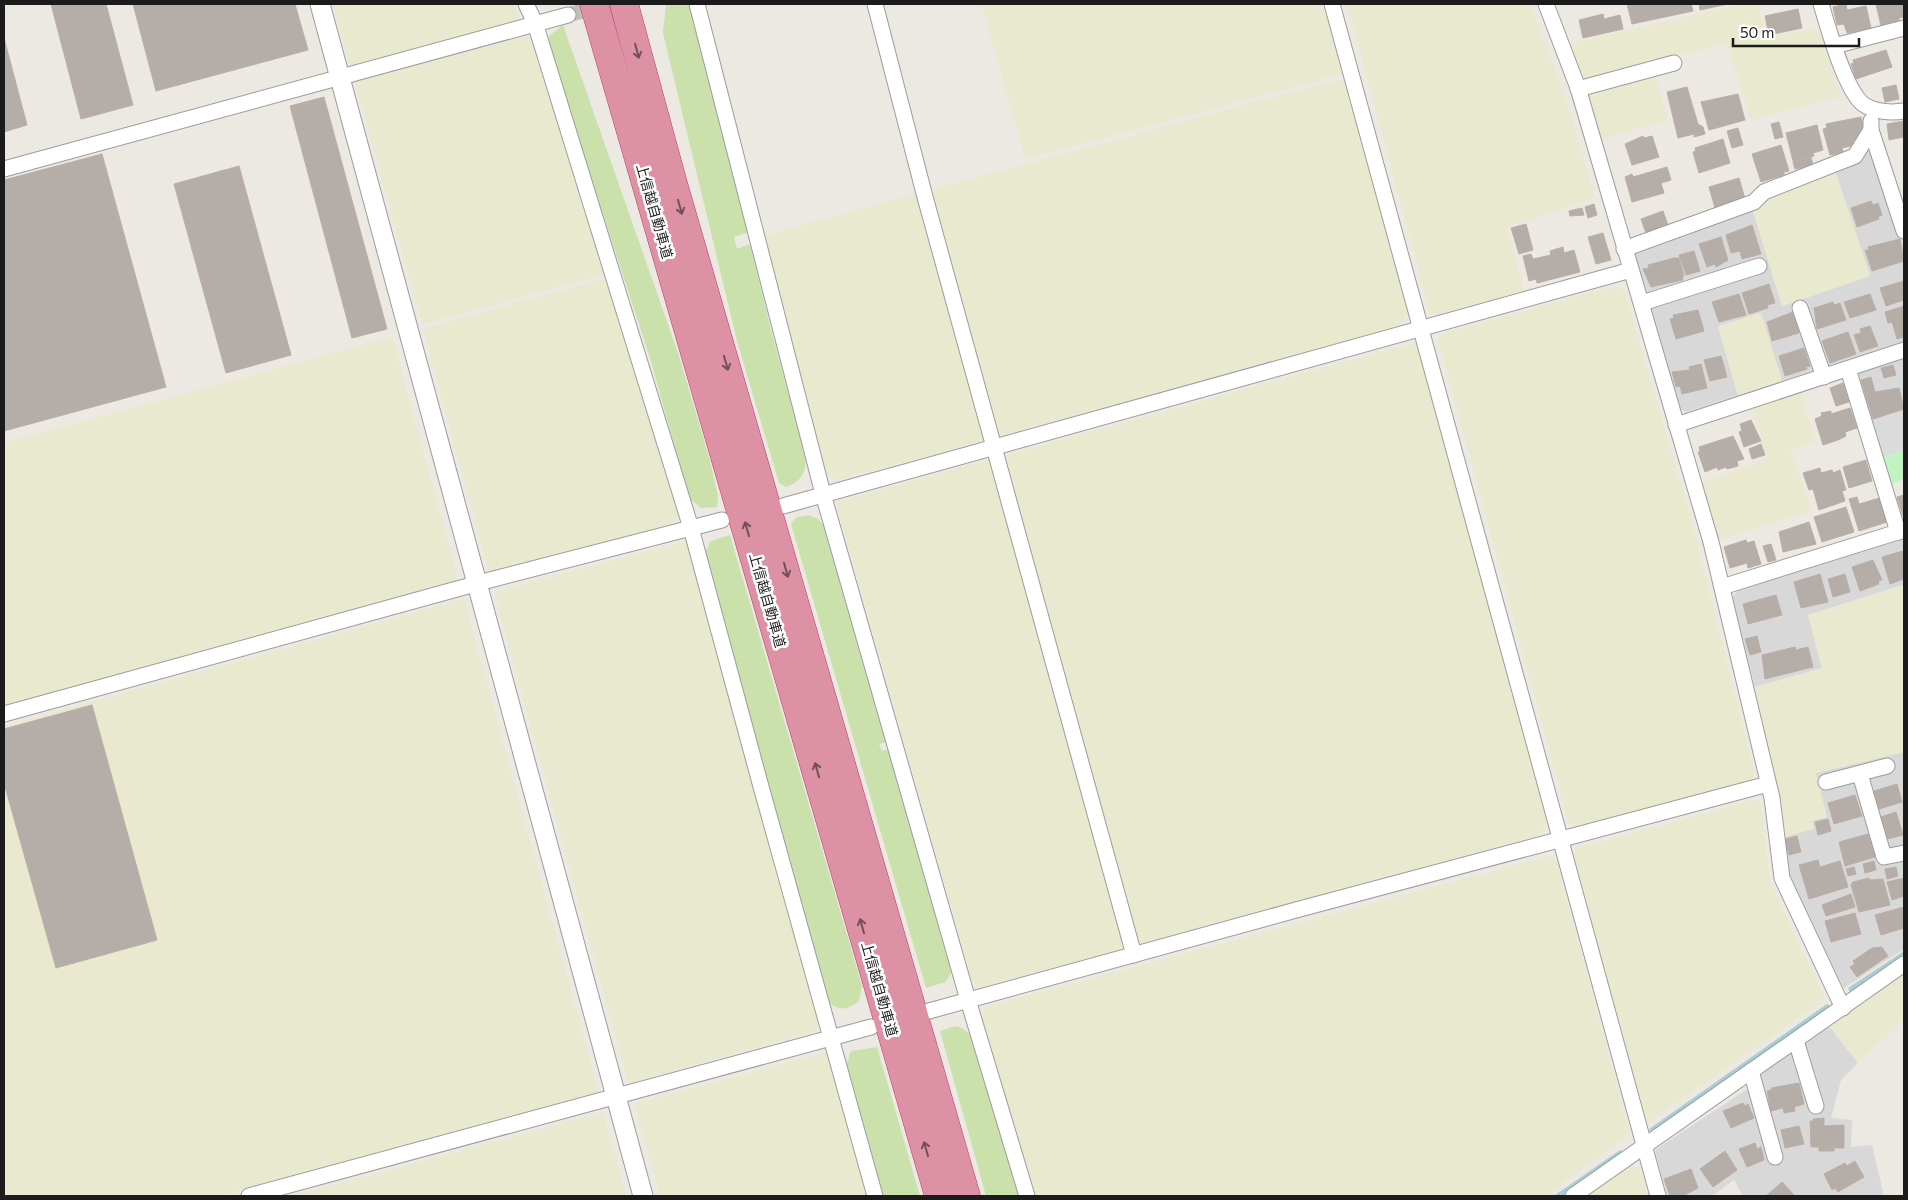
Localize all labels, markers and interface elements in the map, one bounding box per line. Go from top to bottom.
scale bar [1733,15,1859,47]
text: 50 m [1740,23,1774,41]
one-way arrow [632,42,642,58]
street label: 上信越自動車道 [633,162,677,260]
one-way arrow [676,199,686,215]
one-way arrow [722,355,732,371]
one-way arrow [742,522,752,538]
street label: 上信越自動車道 [746,551,790,649]
one-way arrow [782,561,791,577]
one-way arrow [811,762,821,778]
one-way arrow [857,918,866,934]
street label: 上信越自動車道 [858,940,902,1038]
one-way arrow [920,1142,930,1158]

